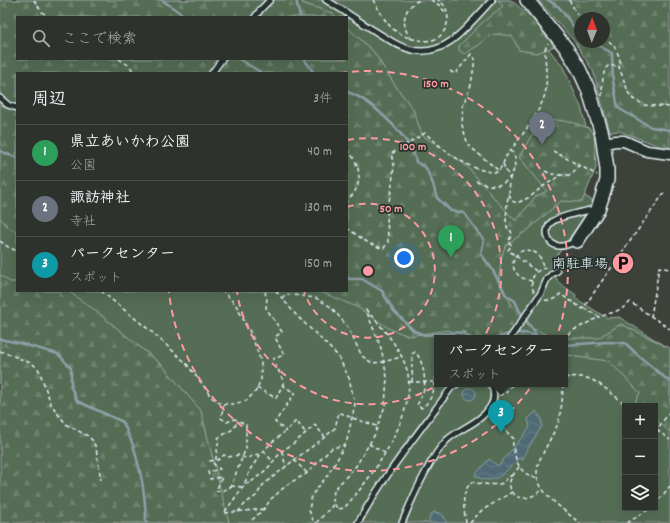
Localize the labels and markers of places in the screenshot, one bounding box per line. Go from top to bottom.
pin: 2 [529,112,555,145]
pin: 1 [438,225,464,258]
parking icon: 南駐車場 [610,250,636,276]
place label: 南駐車場 [552,255,608,275]
centre of rings [361,264,375,278]
pin: 3 [488,400,514,433]

